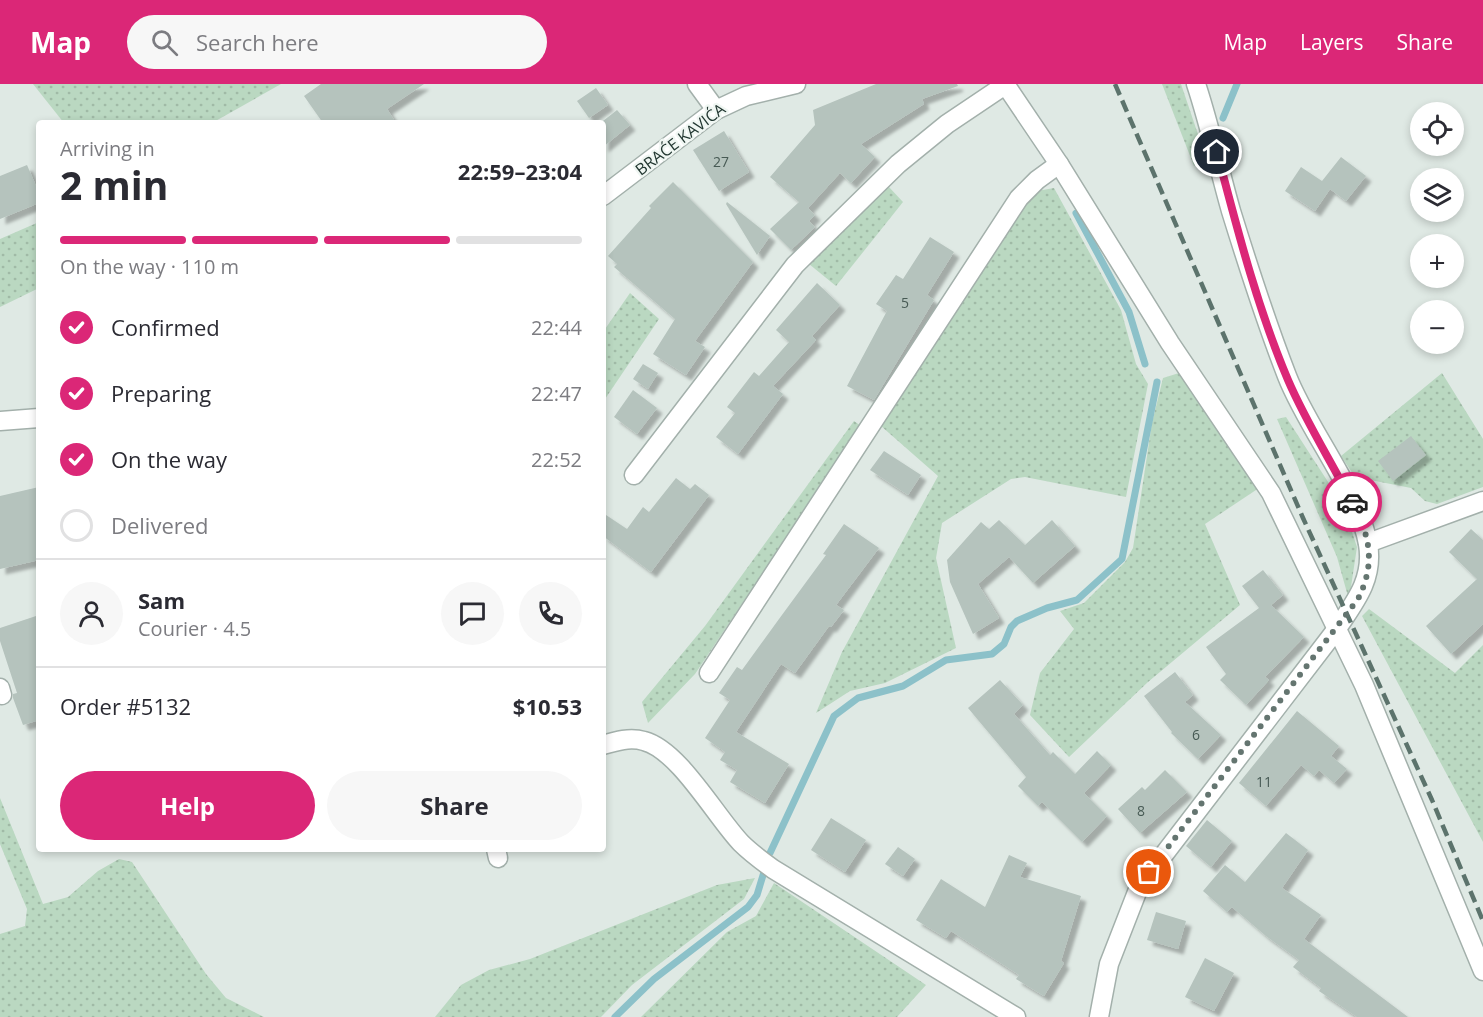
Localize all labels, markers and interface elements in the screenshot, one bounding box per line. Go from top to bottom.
search box [127,15,547,69]
text: Map [30,23,91,61]
icon: search [148,26,181,59]
text: Search here [196,27,319,57]
text: Map [1224,28,1267,56]
text: Layers [1300,28,1364,56]
text: Share [1397,28,1453,56]
street label: BRAĆE KAVIĆA [630,97,730,180]
map controls [1410,102,1464,354]
button: locate [1410,102,1464,156]
pin [1191,126,1242,177]
text: Arriving in [60,135,155,162]
icon: home [1200,135,1233,168]
house number: 27 [713,152,729,171]
text: 22:59–23:04 [458,156,582,186]
text: 2 min [60,158,168,211]
button: layers [1410,168,1464,222]
button: + [1410,234,1464,288]
text: On the way · 110 m [60,253,239,280]
house number: 5 [901,293,909,312]
button: − [1410,300,1464,354]
icon: check [60,311,93,344]
text: Confirmed [111,312,220,342]
text: 22:44 [531,314,582,341]
icon: check [60,377,93,410]
text: Preparing [111,378,211,408]
text: 22:47 [531,380,582,407]
icon: check [60,443,93,476]
text: On the way [111,444,227,474]
text: 22:52 [531,446,582,473]
courier [1322,472,1382,532]
icon: car [1336,486,1369,519]
text: Delivered [111,510,209,540]
button: person [60,582,123,645]
button: chat [441,582,504,645]
button: phone [519,582,582,645]
text: Sam [138,585,185,615]
text: Courier · 4.5 [138,615,251,642]
text: Order #5132 [60,691,191,721]
text: $10.53 [513,691,582,721]
house number: 6 [1192,725,1200,744]
button: Help [60,771,315,840]
button: Share [327,771,582,840]
house number: 11 [1256,772,1272,791]
house number: 8 [1137,801,1145,820]
pin [1123,846,1174,897]
icon: bag [1132,855,1165,888]

